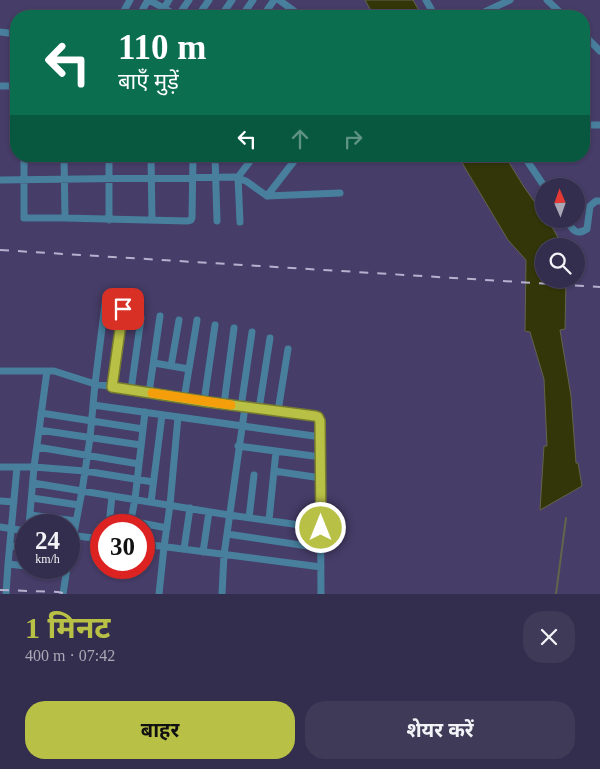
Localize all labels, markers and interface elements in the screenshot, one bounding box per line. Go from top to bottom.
text: 110 m [118,28,206,67]
icon: left [35,30,100,95]
text: बाएँ मुड़ें [118,69,179,94]
icon: left [233,125,261,153]
icon: ahead [286,125,314,153]
icon: right [339,125,367,153]
north arrow [535,178,585,228]
map controls [535,178,585,288]
button: search [535,238,585,288]
pin [102,288,144,330]
icon: arrive [109,295,137,323]
position arrow [294,501,346,553]
speed limit sign: 30 [90,514,155,579]
text: 24 [35,527,60,554]
text: km/h [35,552,60,566]
text: 1 मिनट [25,611,110,644]
button: close [523,611,575,663]
text: 400 m · 07:42 [25,647,115,664]
button: बाहर [25,701,295,759]
button: शेयर करें [305,701,575,759]

